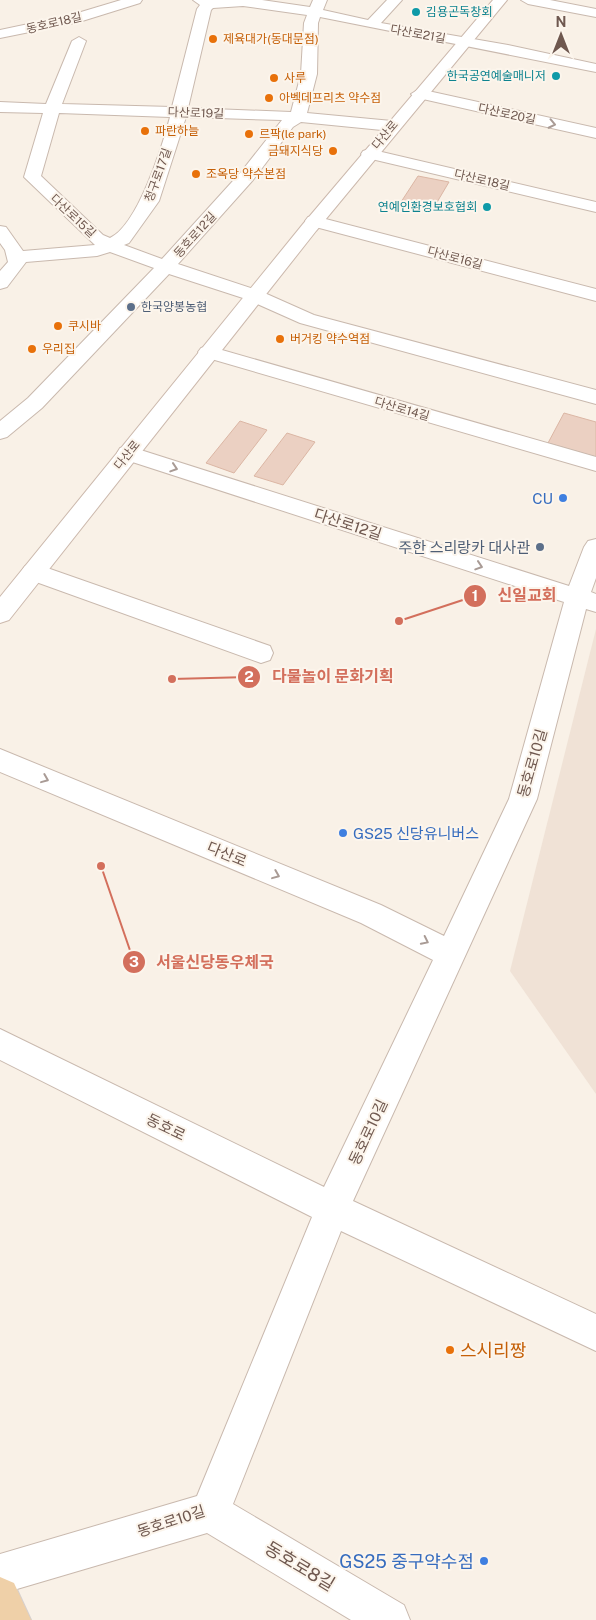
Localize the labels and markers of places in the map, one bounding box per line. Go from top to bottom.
place label: 김용곤독창회 [426,5,492,19]
marker: 김용곤독창회 [410,6,422,18]
place label: 제육대가(동대문점) [223,32,319,46]
marker: 제육대가(동대문점) [207,33,219,45]
place label: 한국공연예술매니저 [447,69,546,83]
marker: 한국공연예술매니저 [550,70,562,82]
place label: 사루 [284,71,306,85]
marker: 사루 [268,72,280,84]
place label: 아벡데프리츠 약수점 [279,91,381,105]
marker: 아벡데프리츠 약수점 [263,92,275,104]
place label: 파란하늘 [155,124,199,138]
marker: 파란하늘 [139,125,151,137]
place label: 르팍(le park) [259,127,327,141]
marker: 르팍(le park) [243,128,255,140]
place label: 금돼지식당 [268,144,323,158]
marker: 금돼지식당 [327,145,339,157]
place label: 조옥당 약수본점 [206,167,286,181]
marker: 조옥당 약수본점 [190,168,202,180]
place label: 연예인환경보호협회 [378,200,477,214]
marker: 연예인환경보호협회 [481,201,493,213]
place label: 한국양봉농협 [141,300,207,314]
marker: 한국양봉농협 [125,301,137,313]
place label: 쿠시바 [68,319,101,333]
marker: 쿠시바 [52,320,64,332]
place label: 버거킹 약수역점 [290,332,370,346]
marker: 버거킹 약수역점 [274,333,286,345]
place label: 우리집 [42,342,75,356]
marker: 우리집 [26,343,38,355]
place label: CU [532,490,553,507]
marker: CU [557,492,569,504]
place label: 주한 스리랑카 대사관 [399,539,530,556]
marker: 주한 스리랑카 대사관 [534,541,546,553]
callout: 신일교회 [463,580,567,611]
callout: 다물놀이 문화기획 [237,661,403,692]
place label: GS25 신당유니버스 [353,825,479,842]
marker: GS25 신당유니버스 [337,827,349,839]
callout: 서울신당동우체국 [121,947,284,978]
place label: 스시리짱 [460,1340,526,1361]
marker: 스시리짱 [444,1344,456,1356]
place label: GS25 중구약수점 [339,1551,474,1572]
marker: GS25 중구약수점 [478,1555,490,1567]

